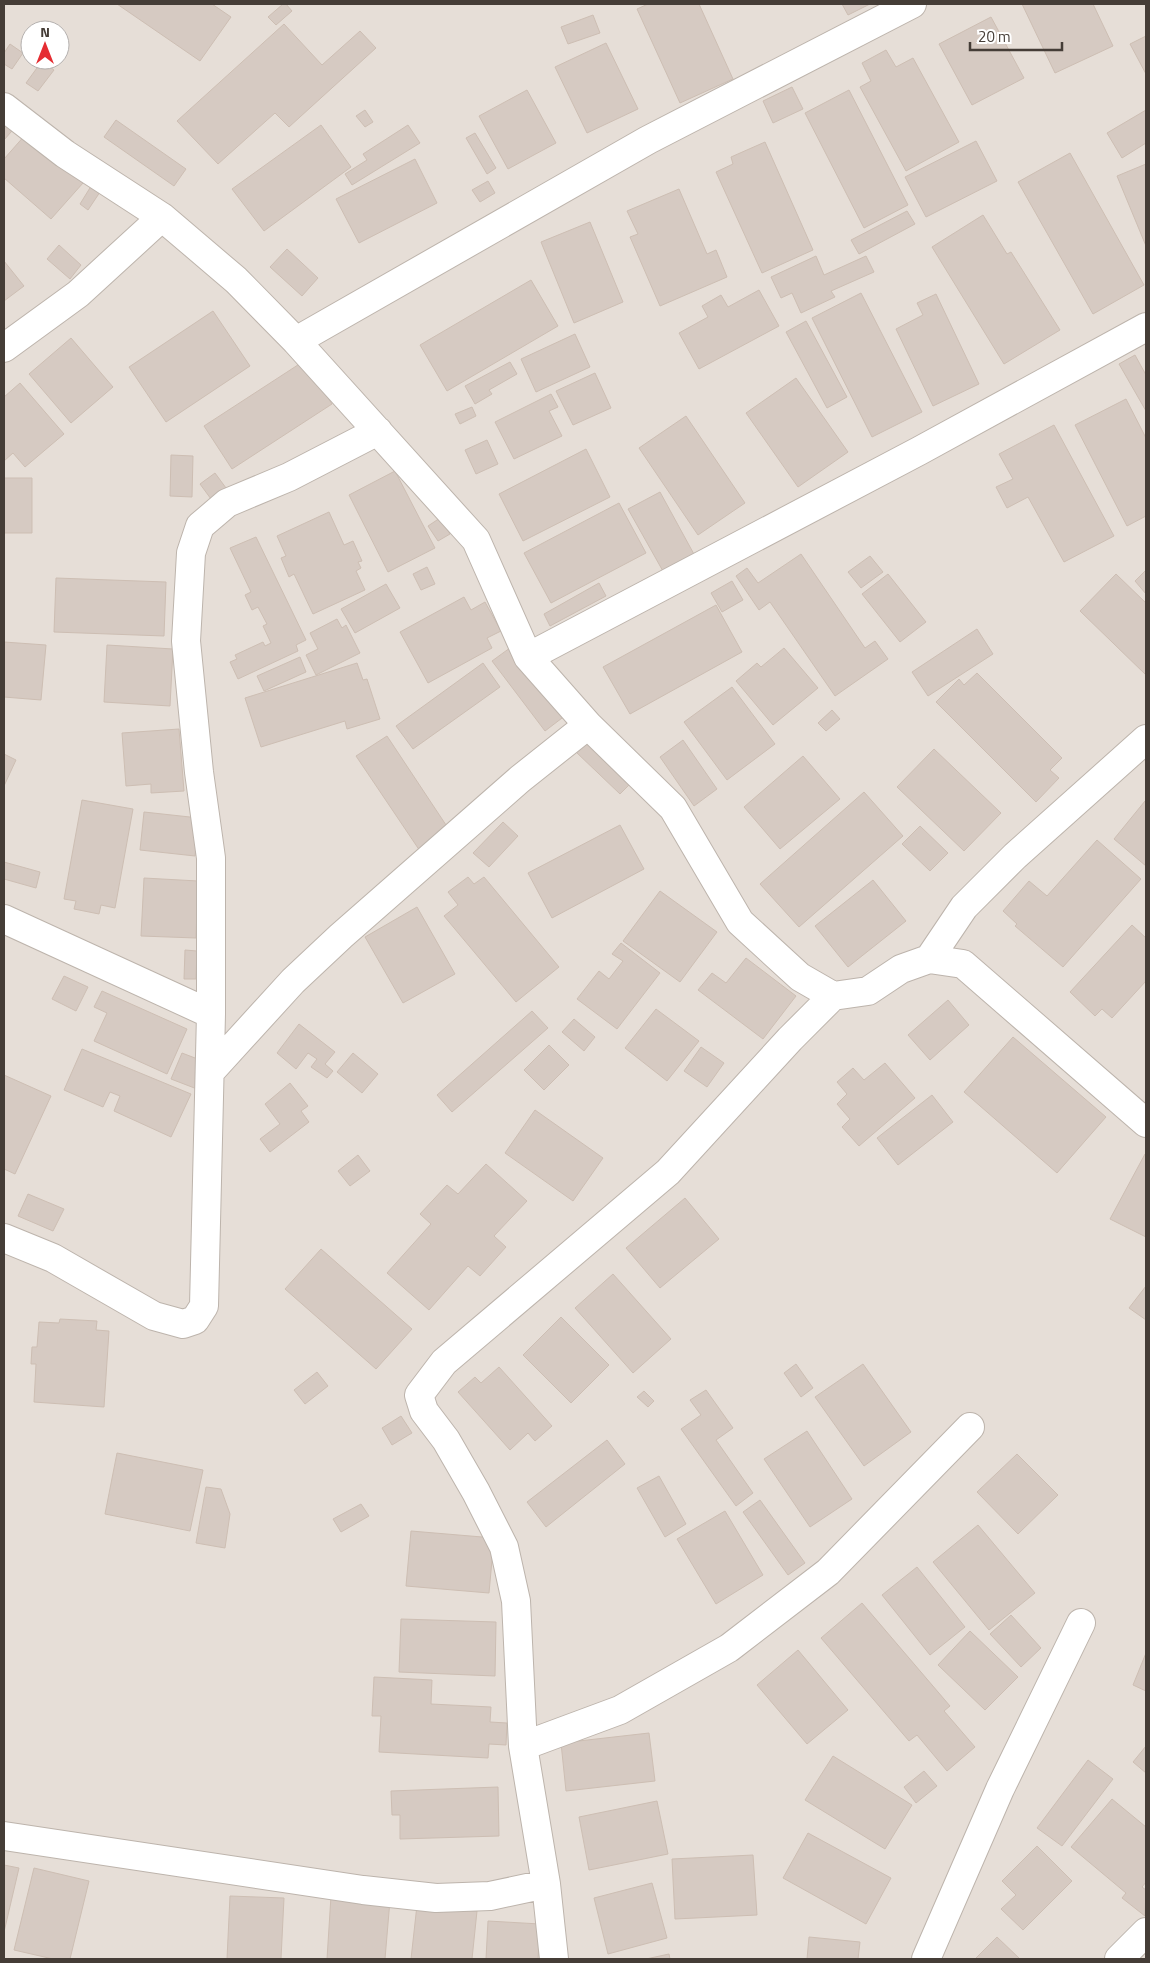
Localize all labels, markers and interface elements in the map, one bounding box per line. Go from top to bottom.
north arrow [20,20,70,70]
scale bar [970,20,1062,52]
text: N [40,21,50,42]
text: 20 m [978,25,1011,48]

